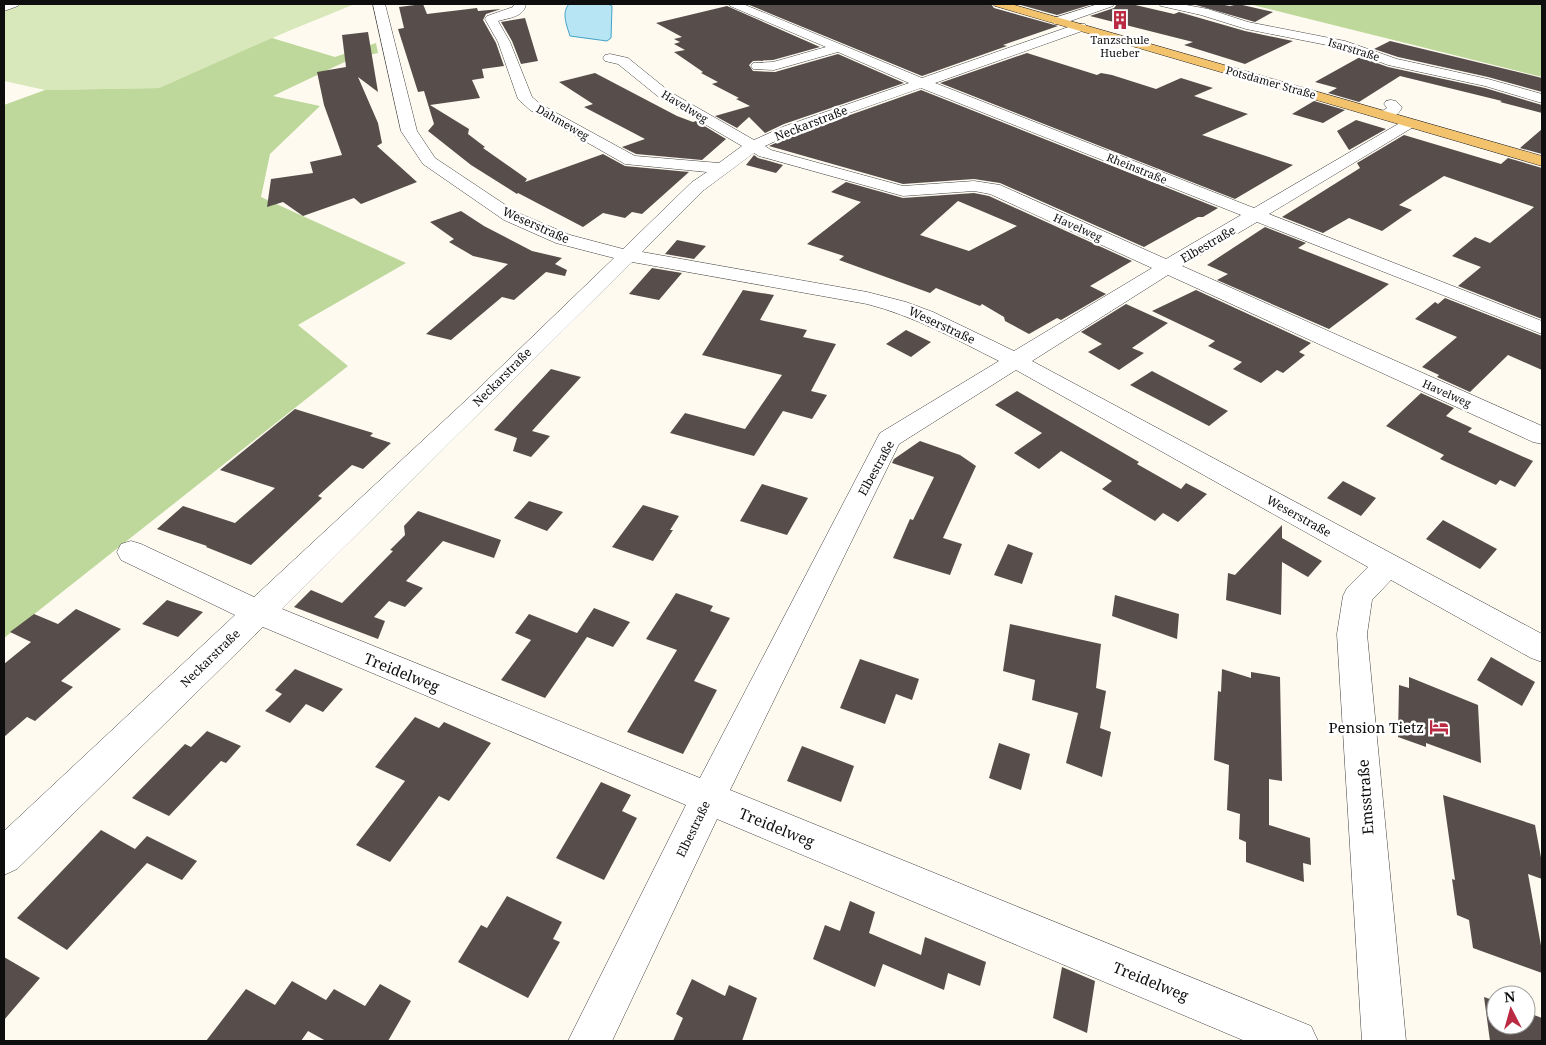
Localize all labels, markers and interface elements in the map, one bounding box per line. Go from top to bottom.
building icon: Tanzschule Hueber [1109,9,1131,31]
place label: Tanzschule Hueber [1091,32,1150,60]
street label: Isarstraße [1326,34,1382,64]
street label: Potsdamer Straße [1224,62,1318,102]
street label: Havelweg [659,86,711,126]
street label: Dahmeweg [534,101,592,143]
street label: Neckarstraße [772,101,850,145]
street label: Rheinstraße [1105,149,1169,187]
street label: Weserstraße [500,203,572,247]
street label: Havelweg [1051,210,1105,244]
street label: Elbestraße [1177,221,1239,267]
street label: Weserstraße [906,302,978,348]
street label: Neckarstraße [469,344,535,410]
street label: Havelweg [1420,376,1474,410]
street label: Elbestraße [854,437,898,499]
street label: Weserstraße [1264,491,1334,541]
street label: Neckarstraße [176,625,244,691]
street label: Treidelweg [361,648,443,696]
hotel icon: Pension Tietz [1428,716,1450,738]
place label: Pension Tietz [1328,717,1424,737]
street label: Emsstraße [1352,759,1378,835]
street label: Elbestraße [672,798,714,860]
street label: Treidelweg [736,803,818,851]
street label: Treidelweg [1110,957,1192,1005]
north arrow [1486,985,1536,1035]
text: N [1503,987,1516,1007]

